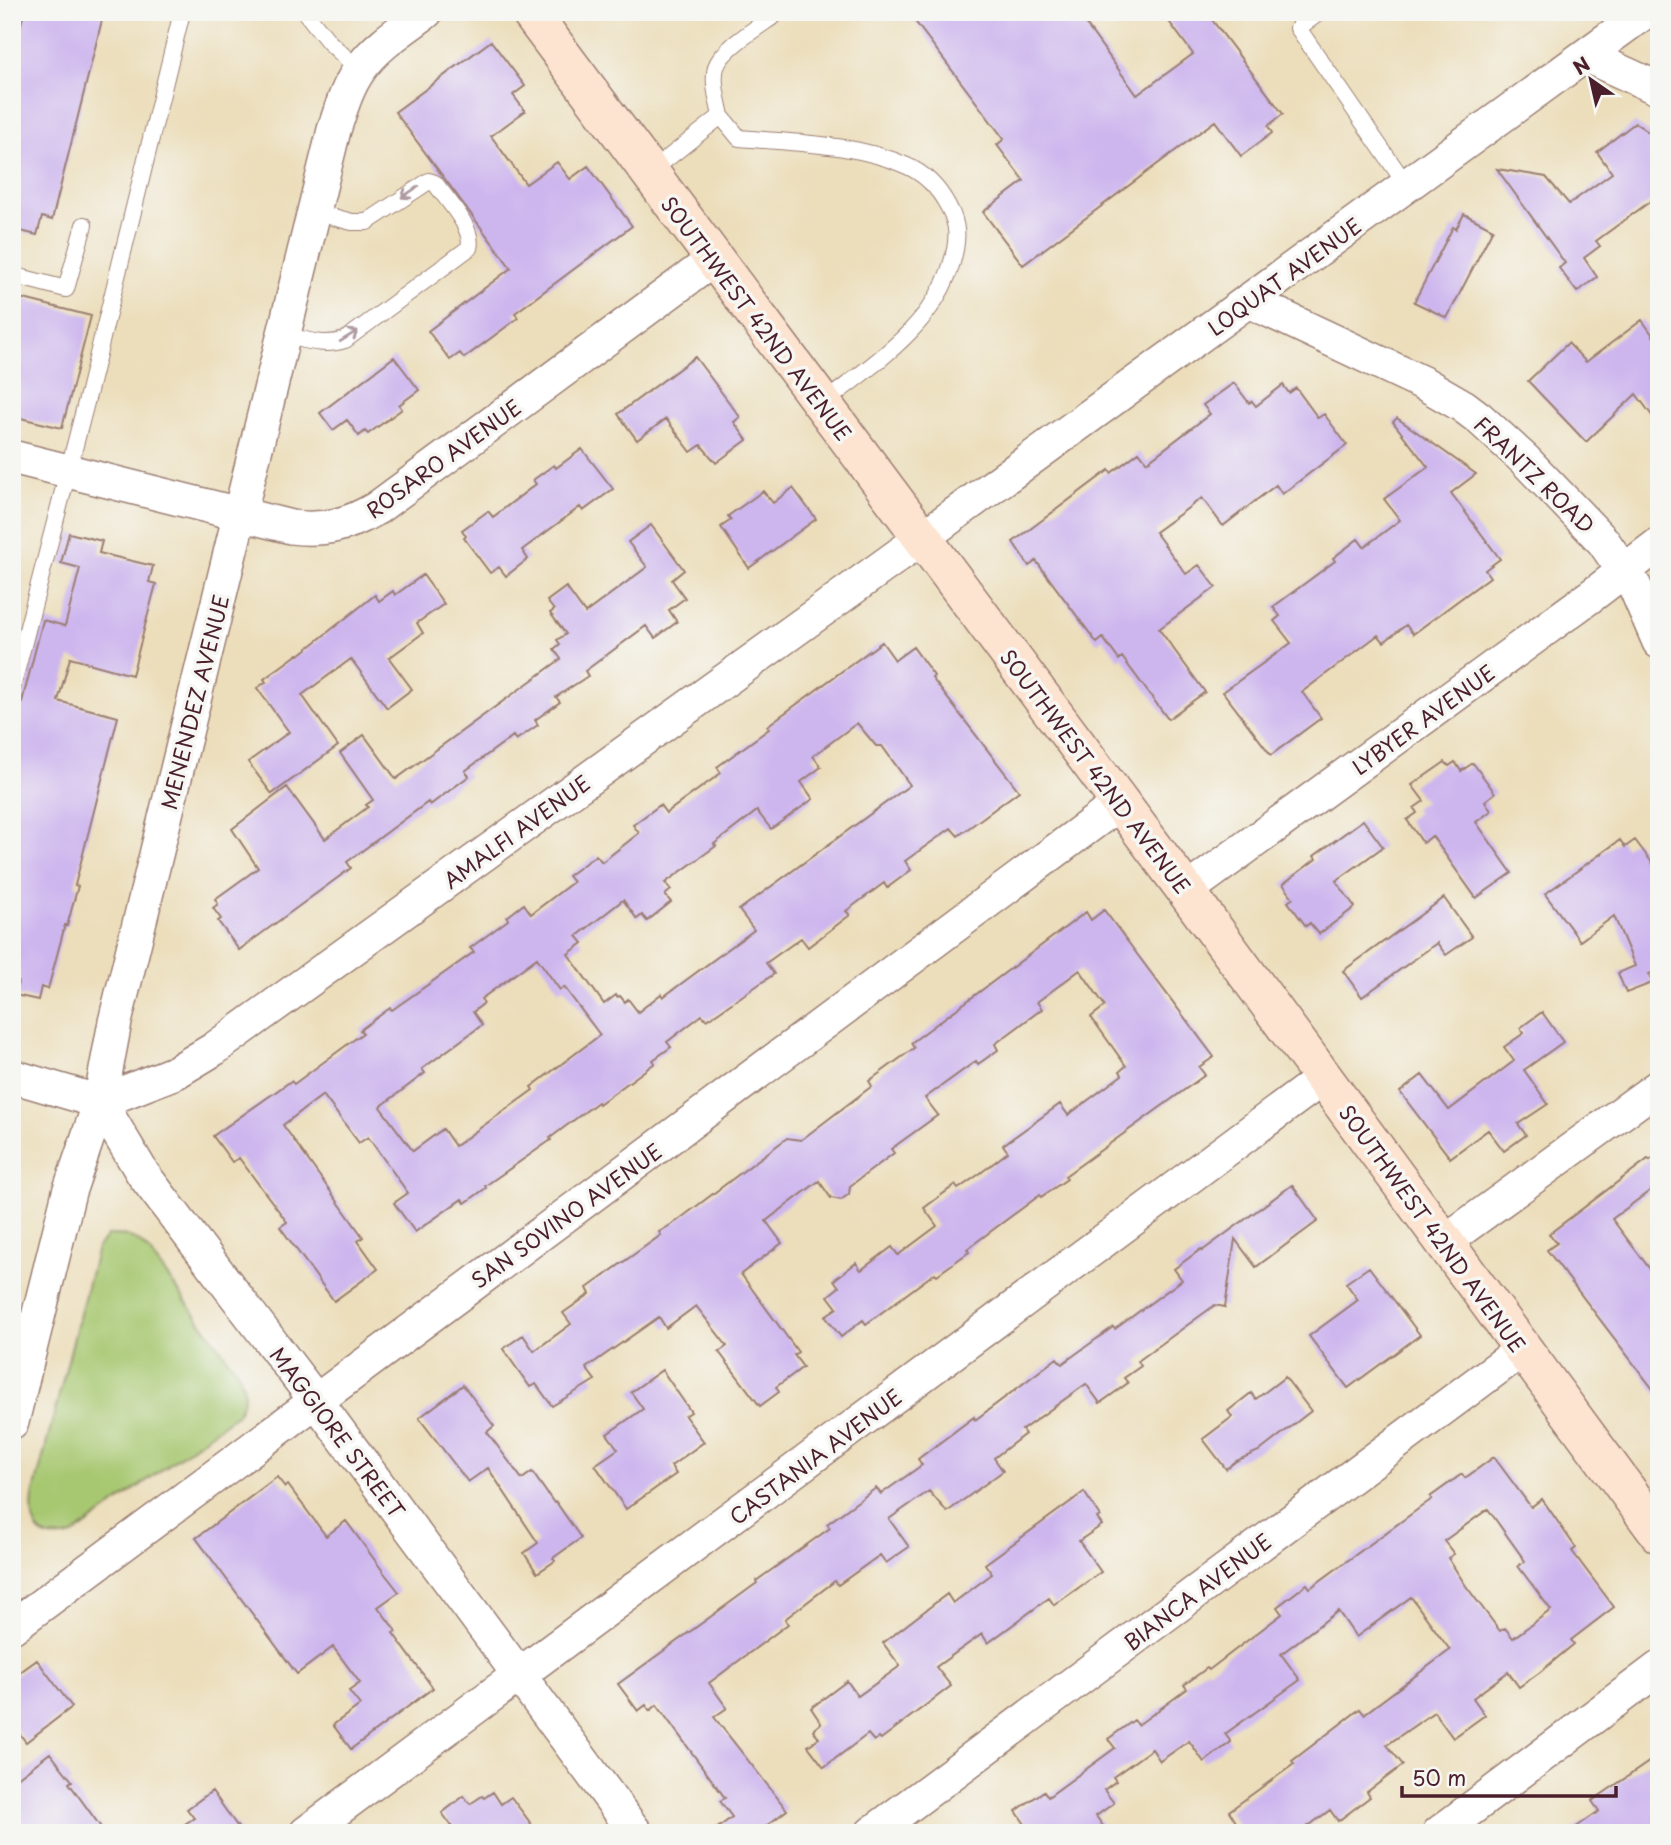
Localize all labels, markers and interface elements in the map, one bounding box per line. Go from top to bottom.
north arrow [1556,46,1626,116]
text: N [1567,49,1595,81]
one-way arrow [401,185,421,199]
street label: SOUTHWEST 42ND AVENUE [654,189,860,447]
street label: LOQUAT AVENUE [1200,209,1368,343]
one-way arrow [339,328,359,342]
street label: ROSARO AVENUE [359,391,527,525]
street label: FRANTZ ROAD [1468,408,1602,540]
street label: MENENDEZ AVENUE [152,591,236,813]
street label: SOUTHWEST 42ND AVENUE [993,642,1199,900]
street label: LYBYER AVENUE [1345,656,1501,782]
street label: AMALFI AVENUE [436,767,596,895]
street label: SOUTHWEST 42ND AVENUE [1332,1098,1534,1358]
street label: SAN SOVINO AVENUE [464,1135,668,1295]
street label: MAGGIORE STREET [263,1340,414,1525]
street label: CASTANIA AVENUE [722,1380,908,1532]
street label: BIANCA AVENUE [1116,1525,1278,1657]
scale bar [1402,1754,1615,1798]
text: 50 m [1412,1761,1466,1793]

